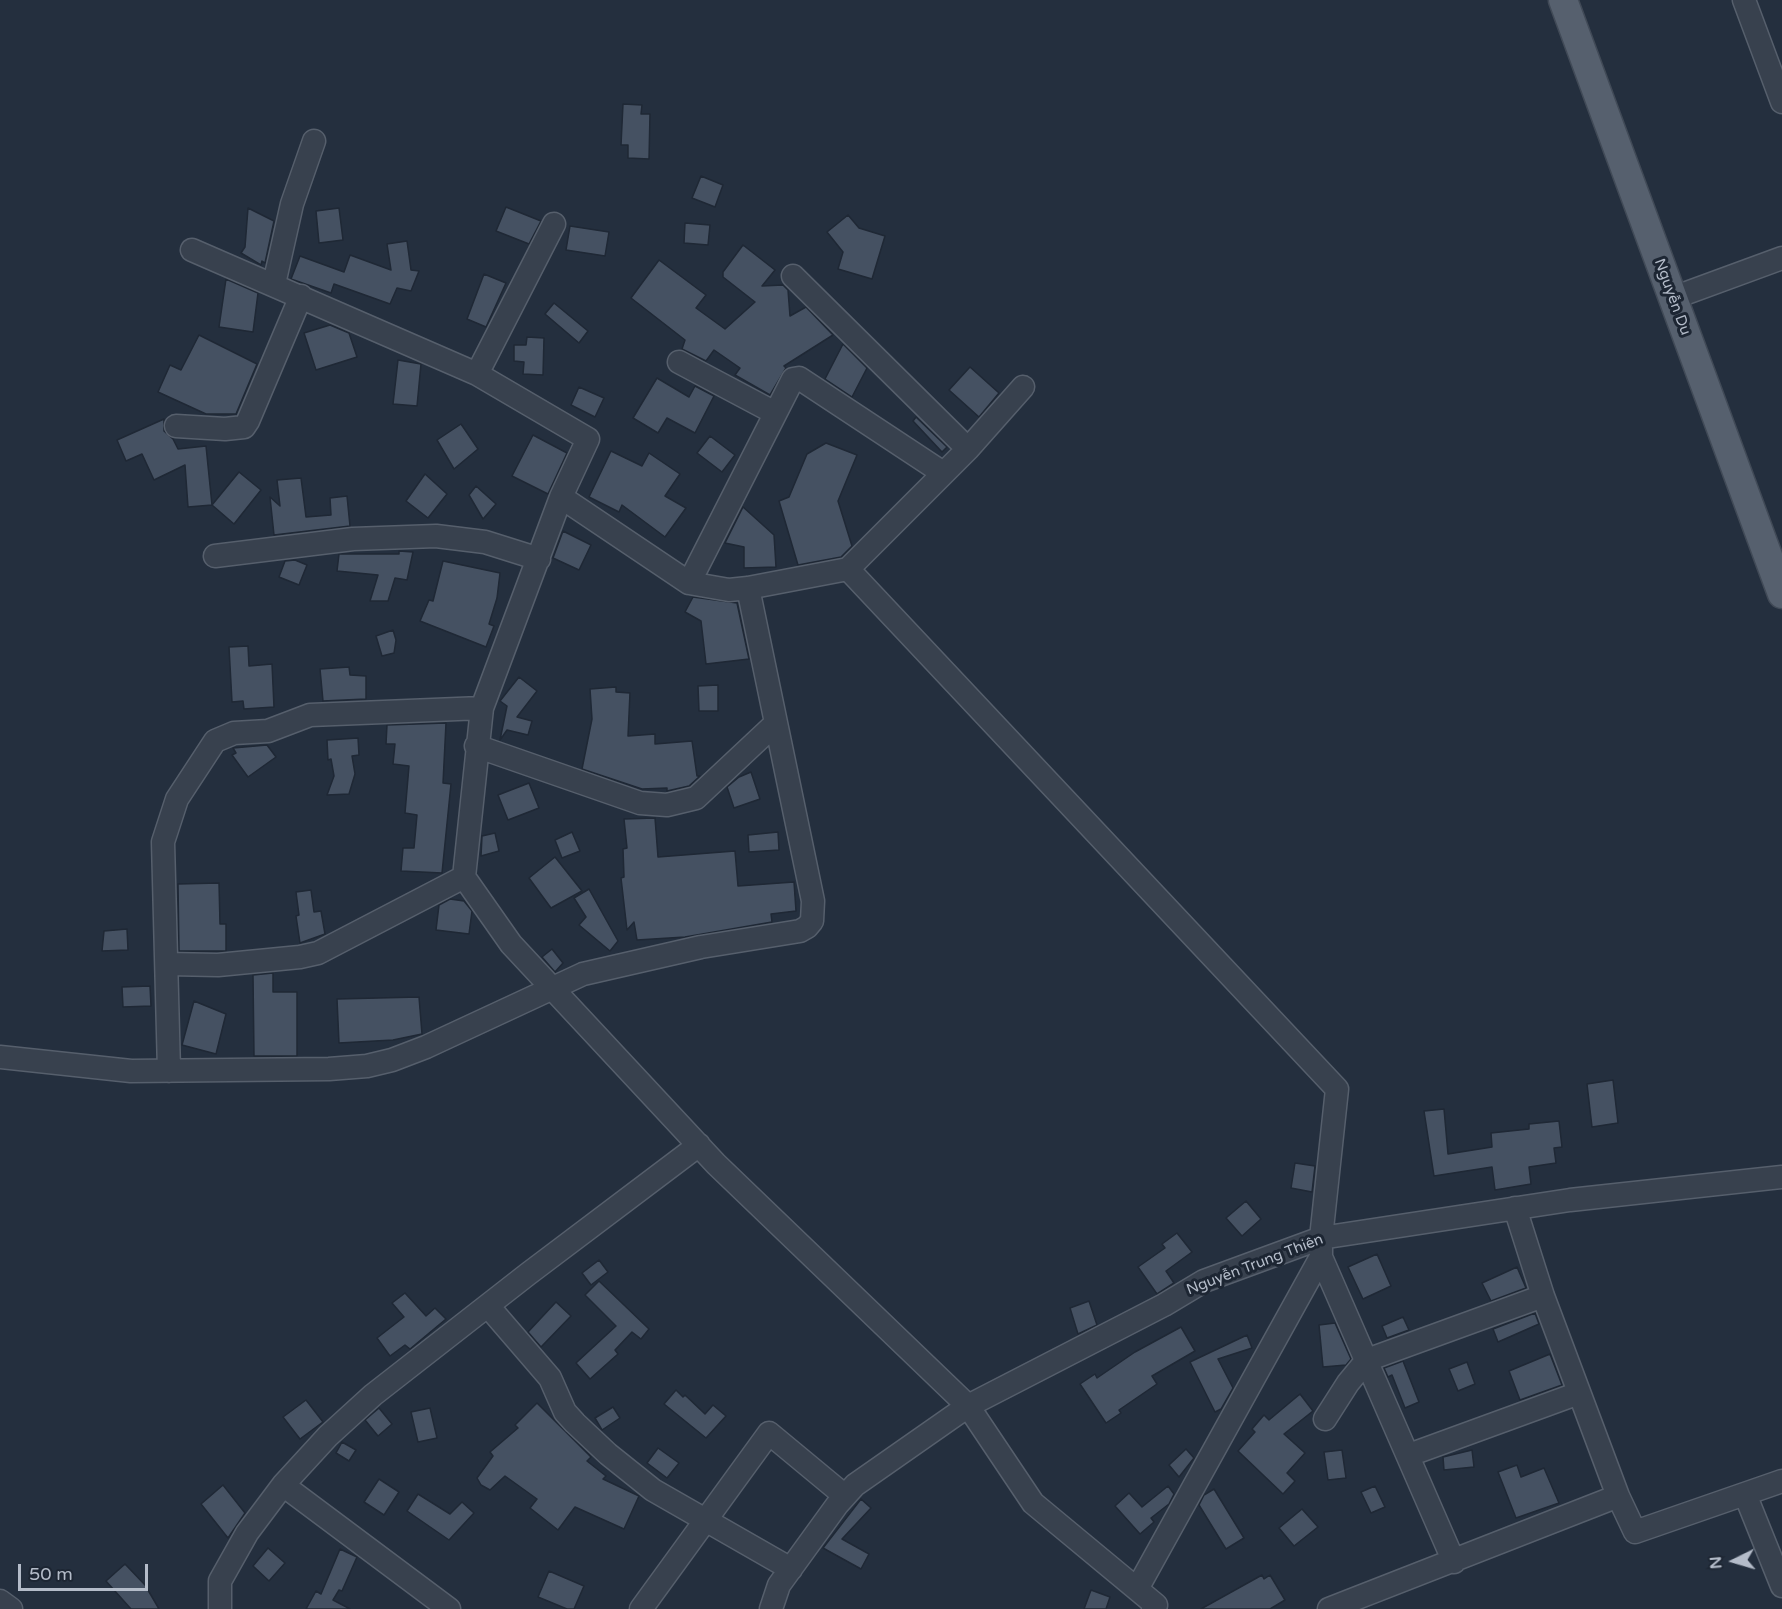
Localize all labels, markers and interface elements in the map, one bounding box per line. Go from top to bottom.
street label: Nguyễn Du [1650,256,1694,338]
street label: Nguyễn Trung Thiên [1184,1231,1326,1299]
north arrow [1704,1531,1764,1591]
scale bar [21,1552,152,1590]
text: N [1706,1555,1727,1570]
text: 50 m [29,1563,73,1585]

